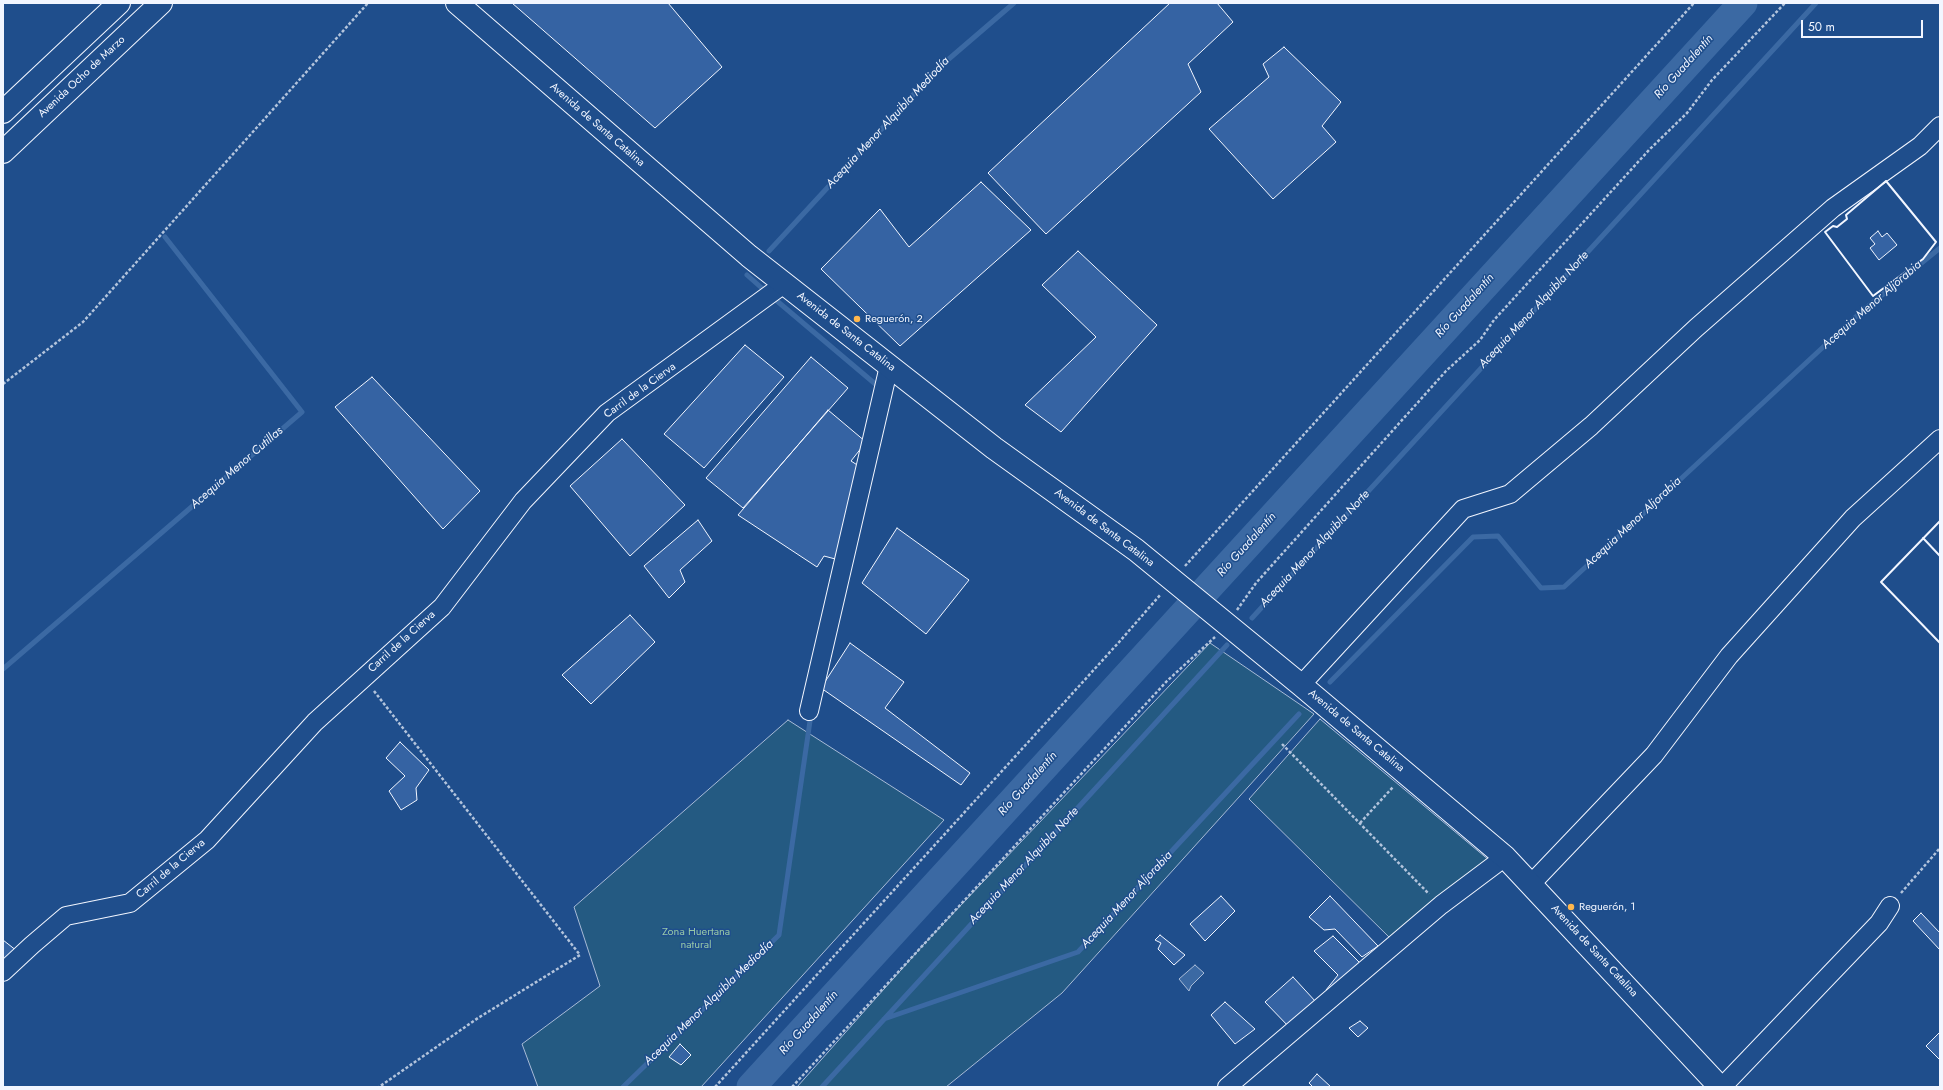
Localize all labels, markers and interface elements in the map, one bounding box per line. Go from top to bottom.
scale bar [1803,12,1925,38]
text: 50 m [1808,18,1835,36]
water label: Río Guadalentín [1651,32,1717,102]
street label: Avenida Ocho de Marzo [36,33,128,121]
water label: Acequia Menor Alquibla Mediodía [823,54,953,192]
street label: Avenida de Santa Catalina [547,80,647,170]
water label: Acequia Menor Alquibla Norte [1476,249,1592,371]
water label: Acequia Menor Aljorabia [1819,258,1925,352]
water label: Río Guadalentín [1432,271,1498,341]
street label: Avenida de Santa Catalina [794,289,898,375]
place label: Reguerón, 2 [865,312,923,326]
marker: Reguerón, 2 [852,314,862,324]
street label: Carril de la Cierva [601,360,679,422]
water label: Acequia Menor Cutillas [188,424,286,512]
water label: Acequia Menor Aljorabia [1582,474,1684,572]
street label: Avenida de Santa Catalina [1052,486,1156,570]
water label: Acequia Menor Alquibla Norte [1257,488,1373,610]
water label: Río Guadalentín [1214,510,1280,580]
street label: Carril de la Cierva [366,608,438,676]
street label: Avenida de Santa Catalina [1305,687,1407,775]
water label: Río Guadalentín [995,749,1061,819]
water label: Acequia Menor Alquibla Norte [966,805,1082,927]
street label: Carril de la Cierva [134,836,208,902]
water label: Acequia Menor Aljorabia [1078,849,1176,951]
place label: Reguerón, 1 [1579,900,1636,914]
street label: Avenida de Santa Catalina [1548,902,1640,1000]
marker: Reguerón, 1 [1566,902,1576,912]
park label: Zona Huertana natural [662,925,730,951]
water label: Acequia Menor Alquibla Mediodía [641,937,777,1069]
water label: Río Guadalentín [776,988,842,1058]

